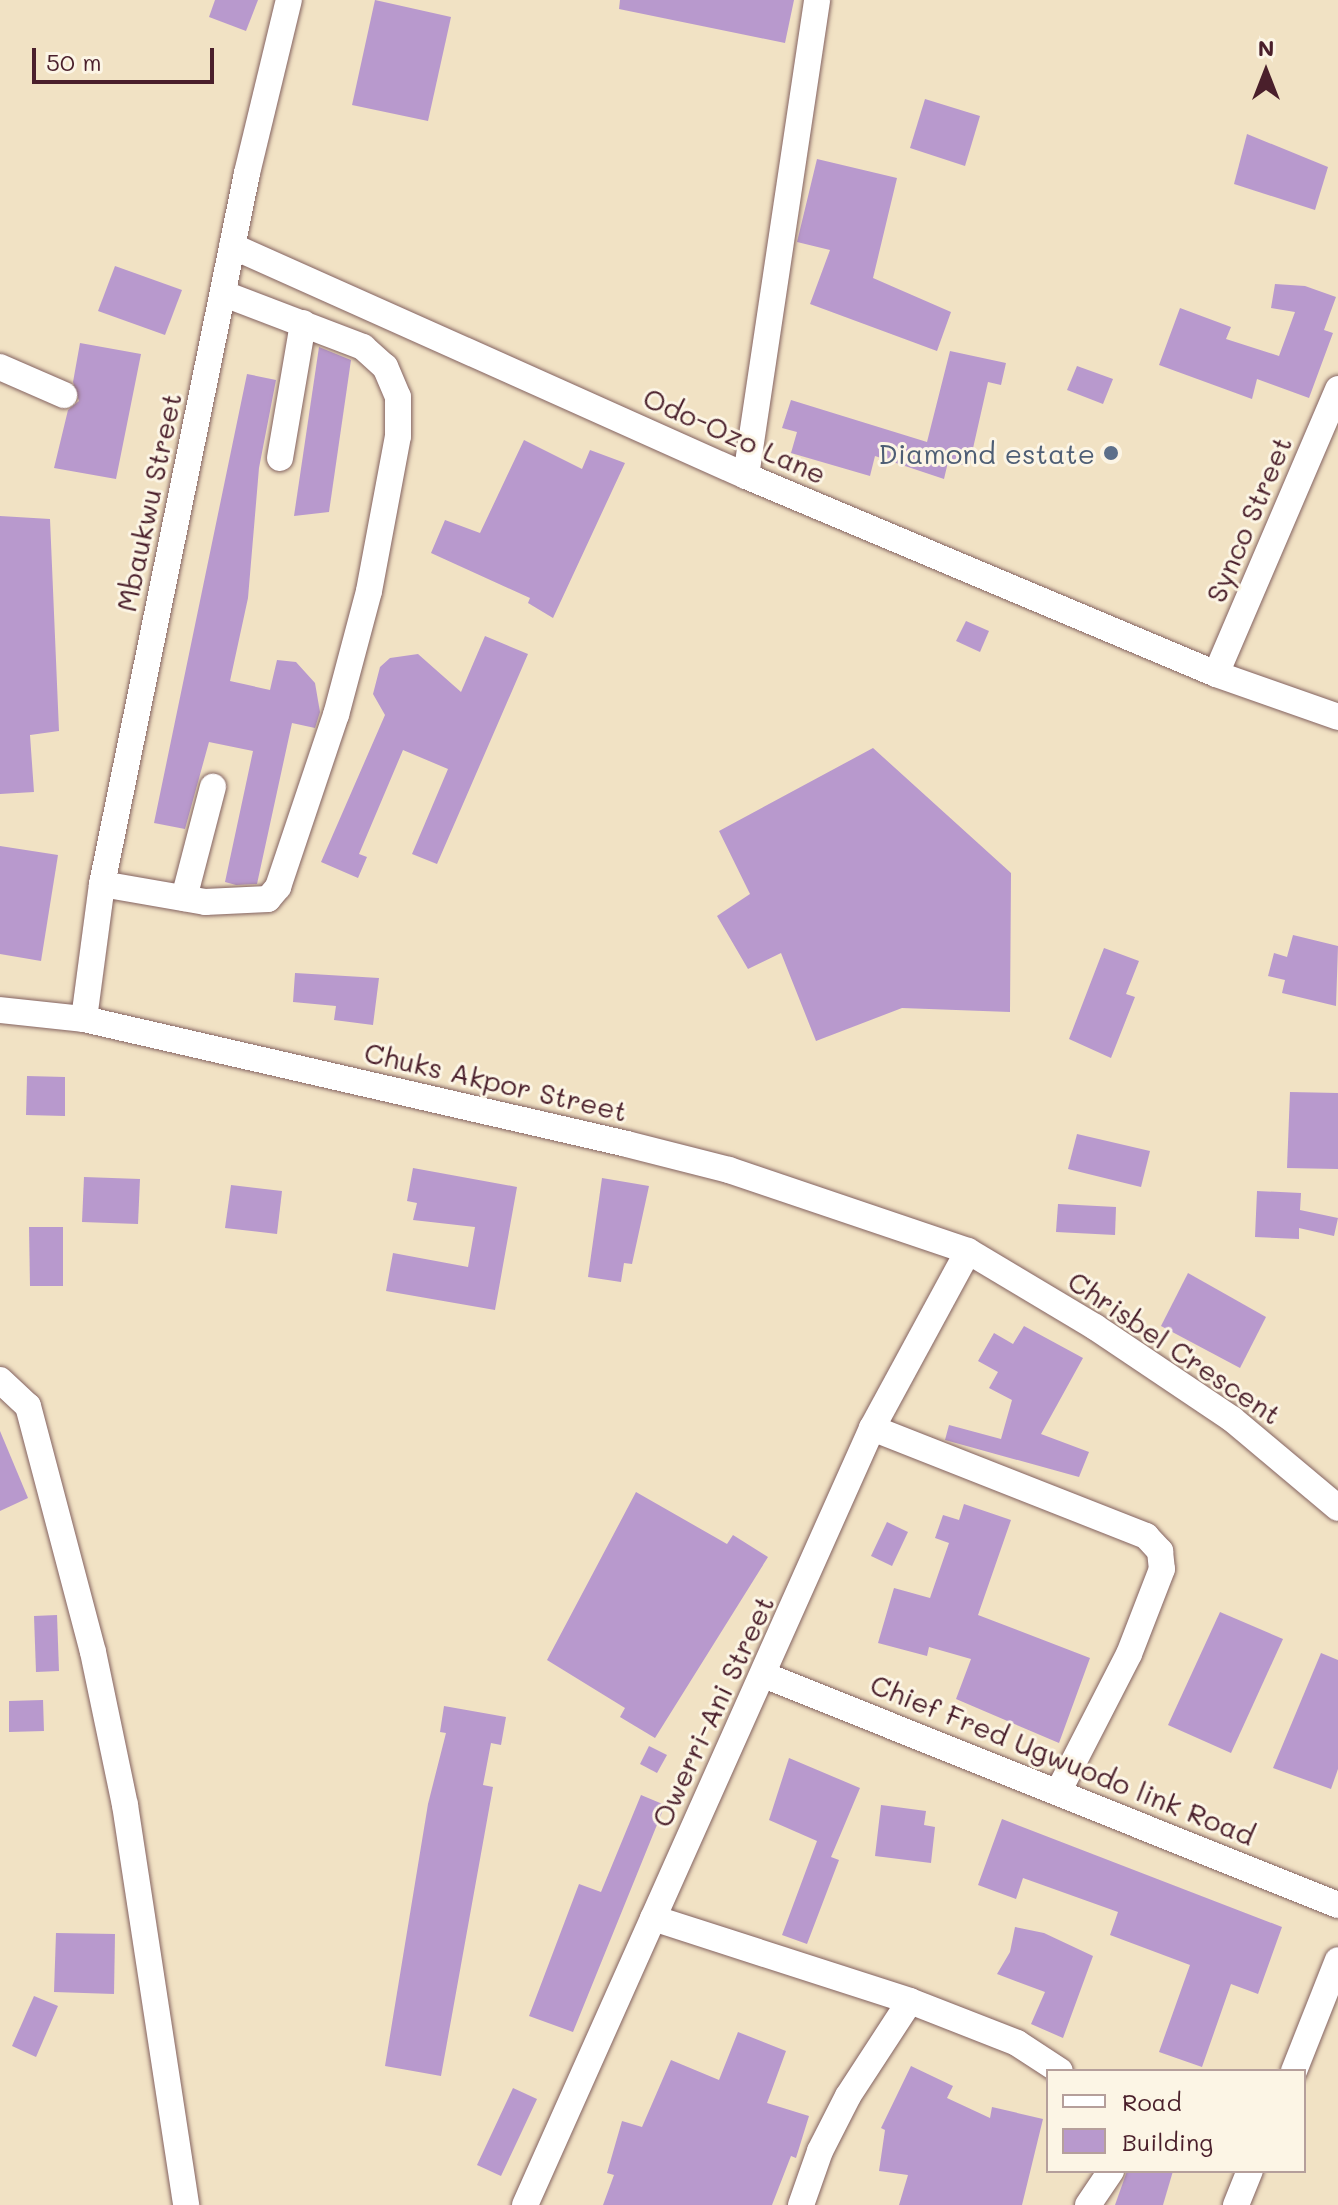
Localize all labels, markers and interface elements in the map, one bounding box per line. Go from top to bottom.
scale bar [36,32,218,82]
north arrow [1226,32,1306,112]
text: N [1258,33,1274,62]
text: 50 m [46,46,102,77]
street label: Odo-Ozo Lane [638,380,832,490]
street label: Mbaukwu Street [108,389,188,615]
street label: Synco Street [1198,431,1298,607]
place label: Diamond estate [878,436,1095,470]
marker: Diamond estate [1102,444,1120,462]
street label: Chuks Akpor Street [361,1034,631,1128]
street label: Chrisbel Crescent [1062,1263,1288,1431]
street label: Owerri-Ani Street [644,1590,780,1832]
street label: Chief Fred Ugwuodo link Road [866,1666,1260,1852]
legend [1046,2069,1306,2173]
text: Road [1122,2086,1182,2117]
text: Building [1122,2126,1213,2157]

